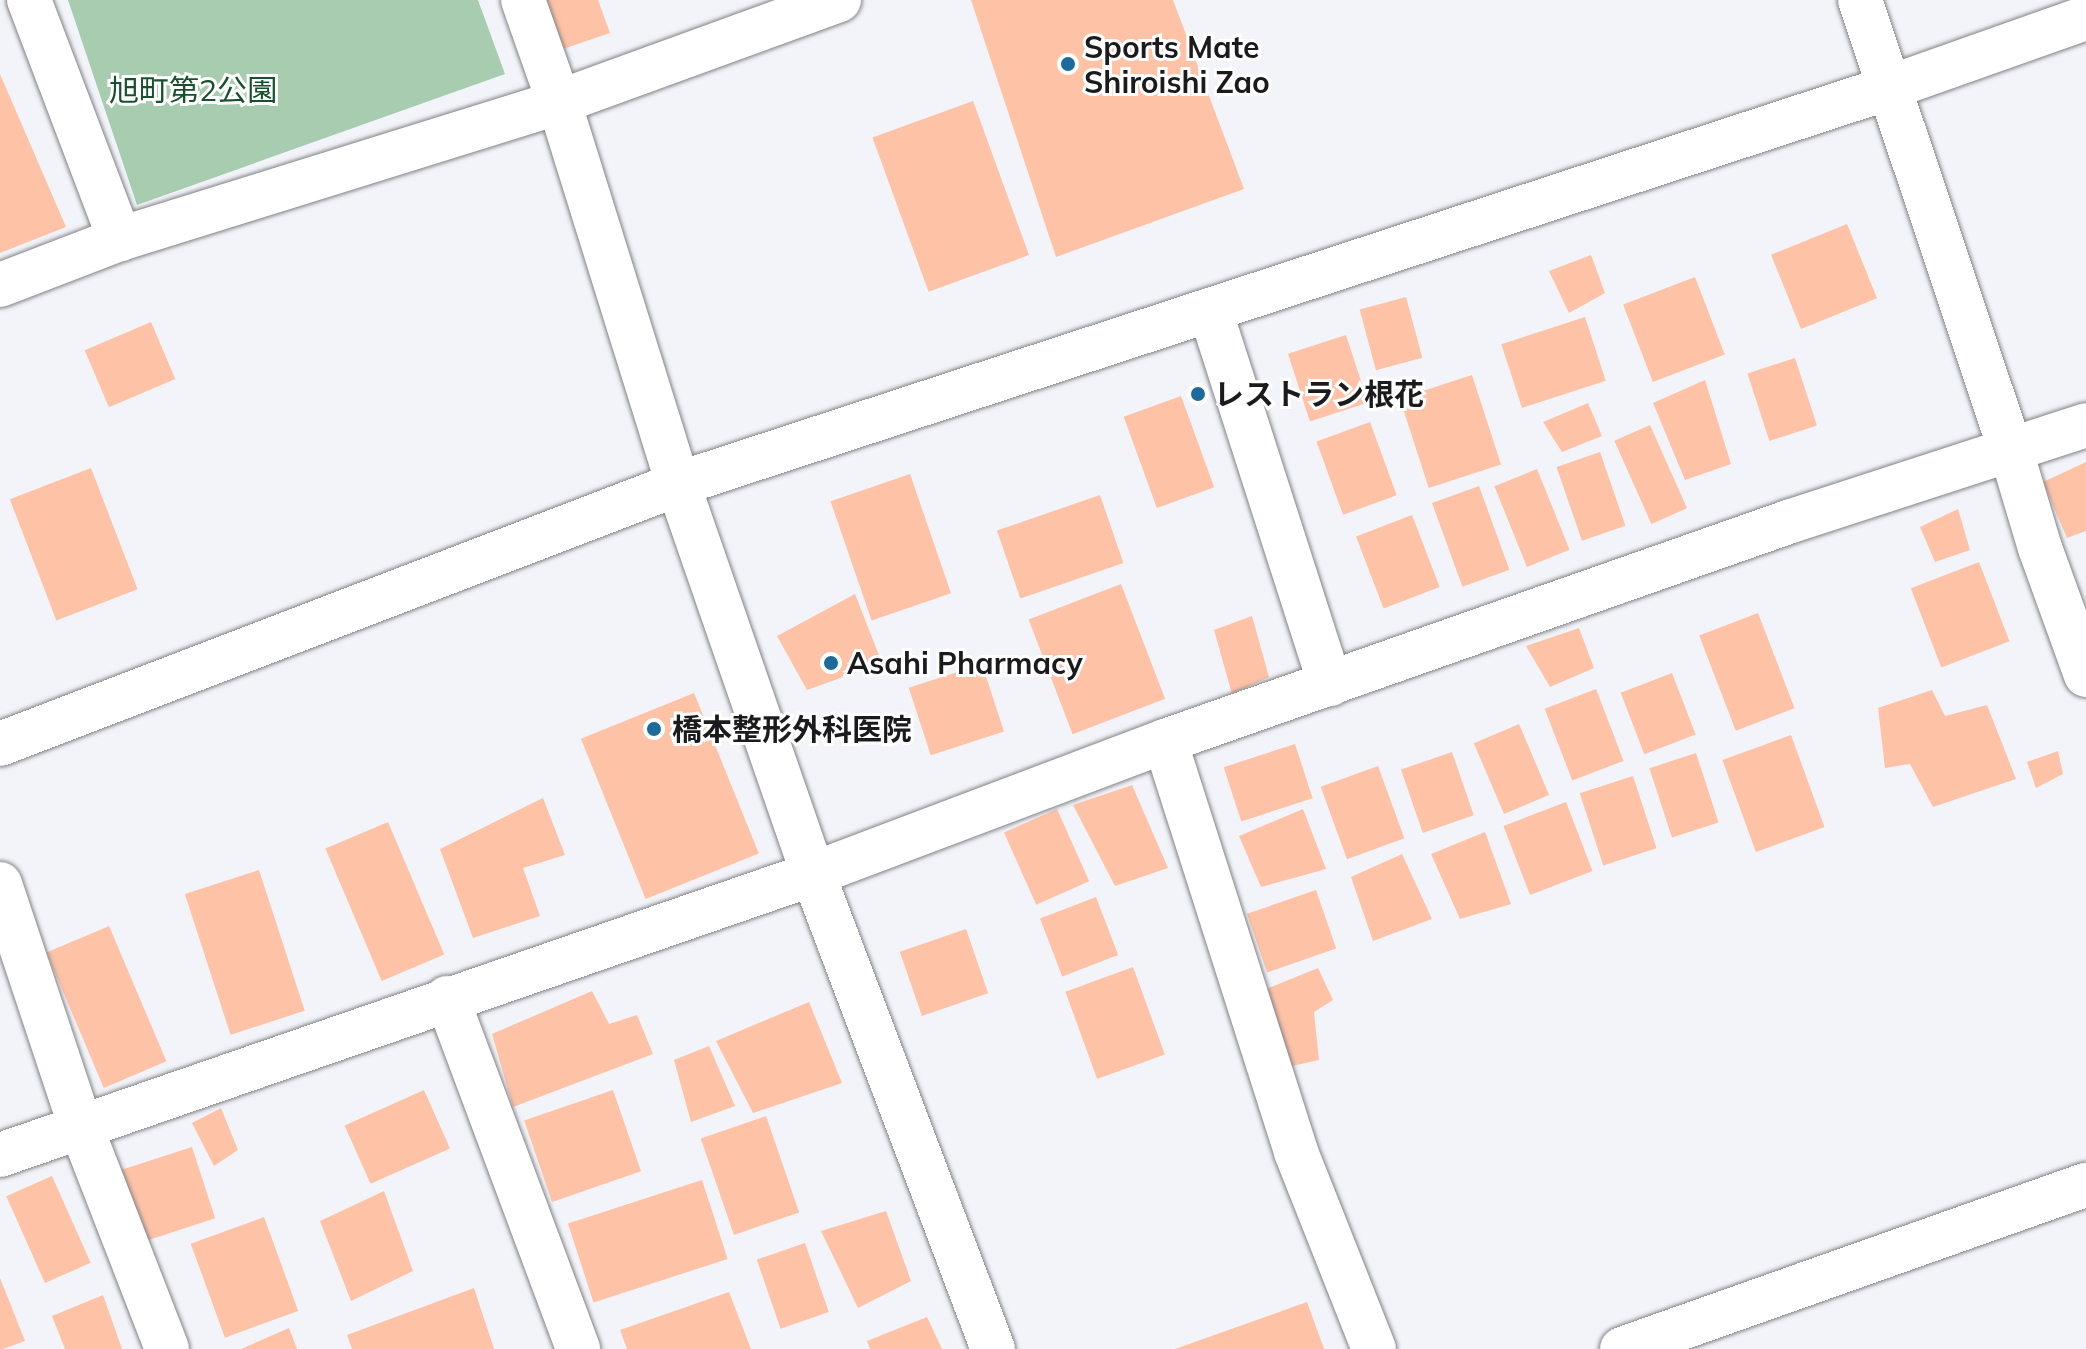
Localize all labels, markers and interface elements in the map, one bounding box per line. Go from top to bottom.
place label: Sports Mate Shiroishi Zao [1084,29,1270,100]
marker: Sports Mate Shiroishi Zao [1059,55,1077,73]
park label: 旭町第2公園 [109,72,277,108]
place label: レストラン根花 [1214,376,1424,412]
marker: レストラン根花 [1189,385,1207,403]
place label: Asahi Pharmacy [847,645,1083,681]
marker: Asahi Pharmacy [822,654,840,672]
place label: 橋本整形外科医院 [672,711,912,747]
marker: 橋本整形外科医院 [643,718,665,740]

